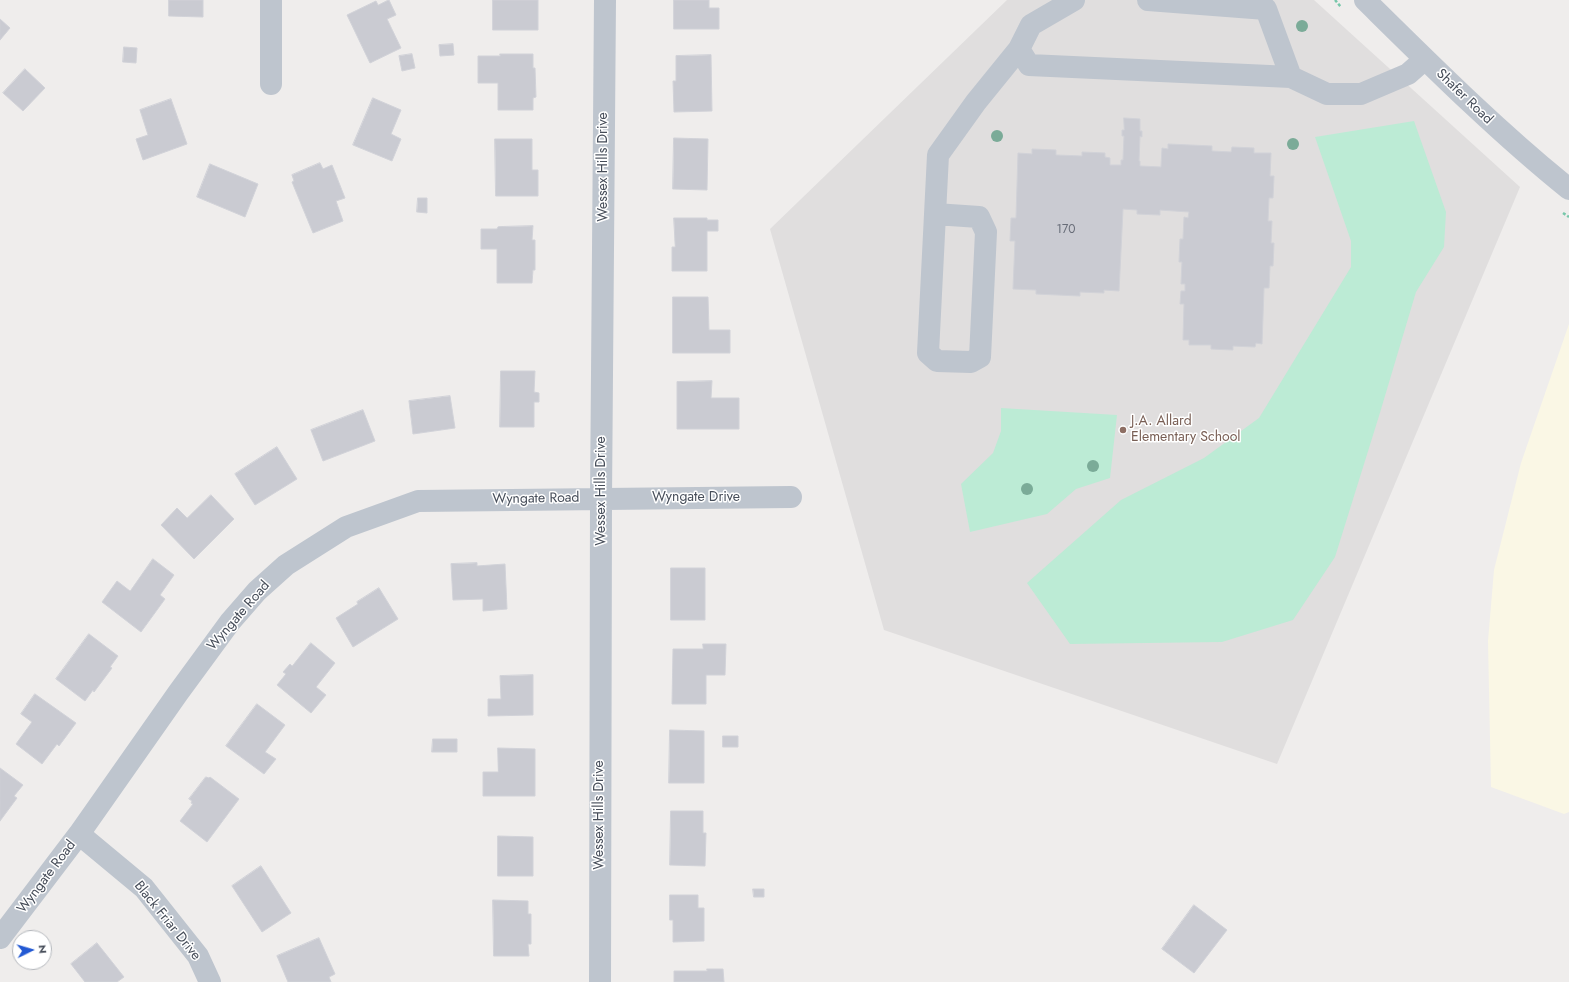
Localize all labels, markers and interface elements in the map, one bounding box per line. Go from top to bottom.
street label: Shafer Road [1432,66,1496,128]
street label: Wessex Hills Drive [596,112,612,222]
house number: 170 [1057,223,1075,237]
place label: J.A. Allard Elementary School [1131,414,1241,446]
marker: J.A. Allard Elementary School [1118,425,1128,435]
street label: Wessex Hills Drive [594,436,610,546]
street label: Wyngate Road [492,490,580,508]
street label: Wyngate Drive [652,490,740,506]
street label: Wyngate Road [204,578,274,654]
street label: Wessex Hills Drive [592,760,608,870]
street label: Wyngate Road [14,837,80,917]
street label: Black Friar Drive [130,878,204,964]
north arrow [12,930,52,970]
text: N [35,944,51,954]

